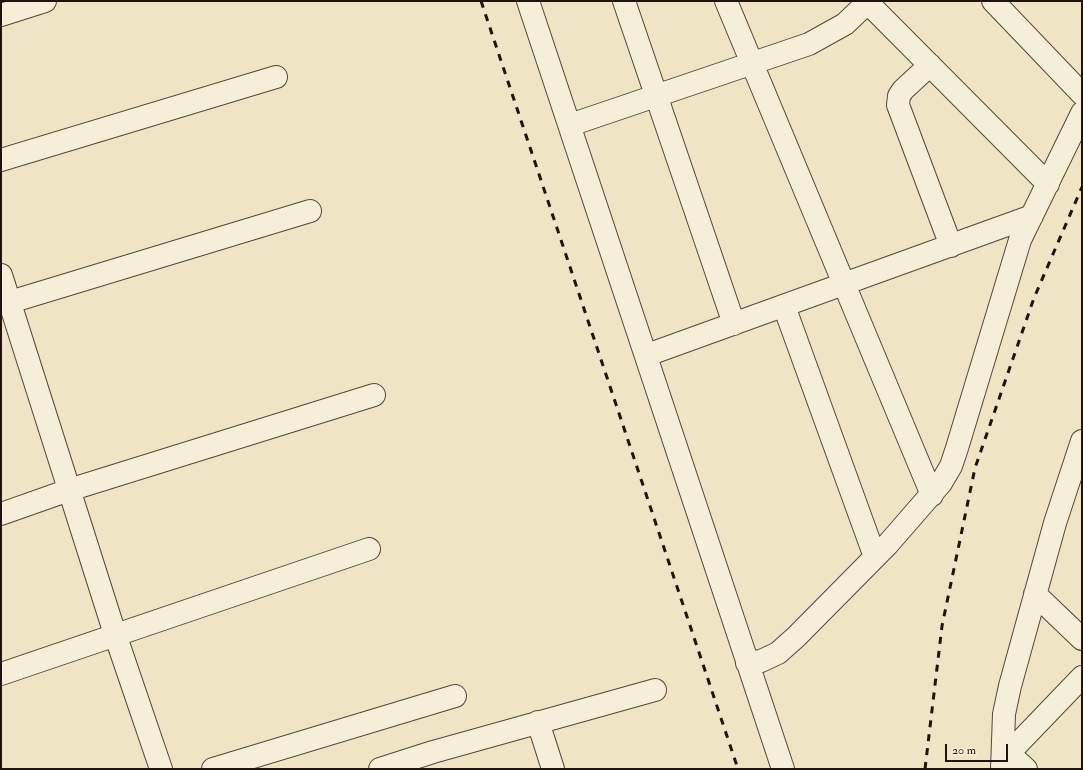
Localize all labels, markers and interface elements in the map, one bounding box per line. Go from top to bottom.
scale bar [947,736,1010,762]
text: 20 m [952,743,976,758]

